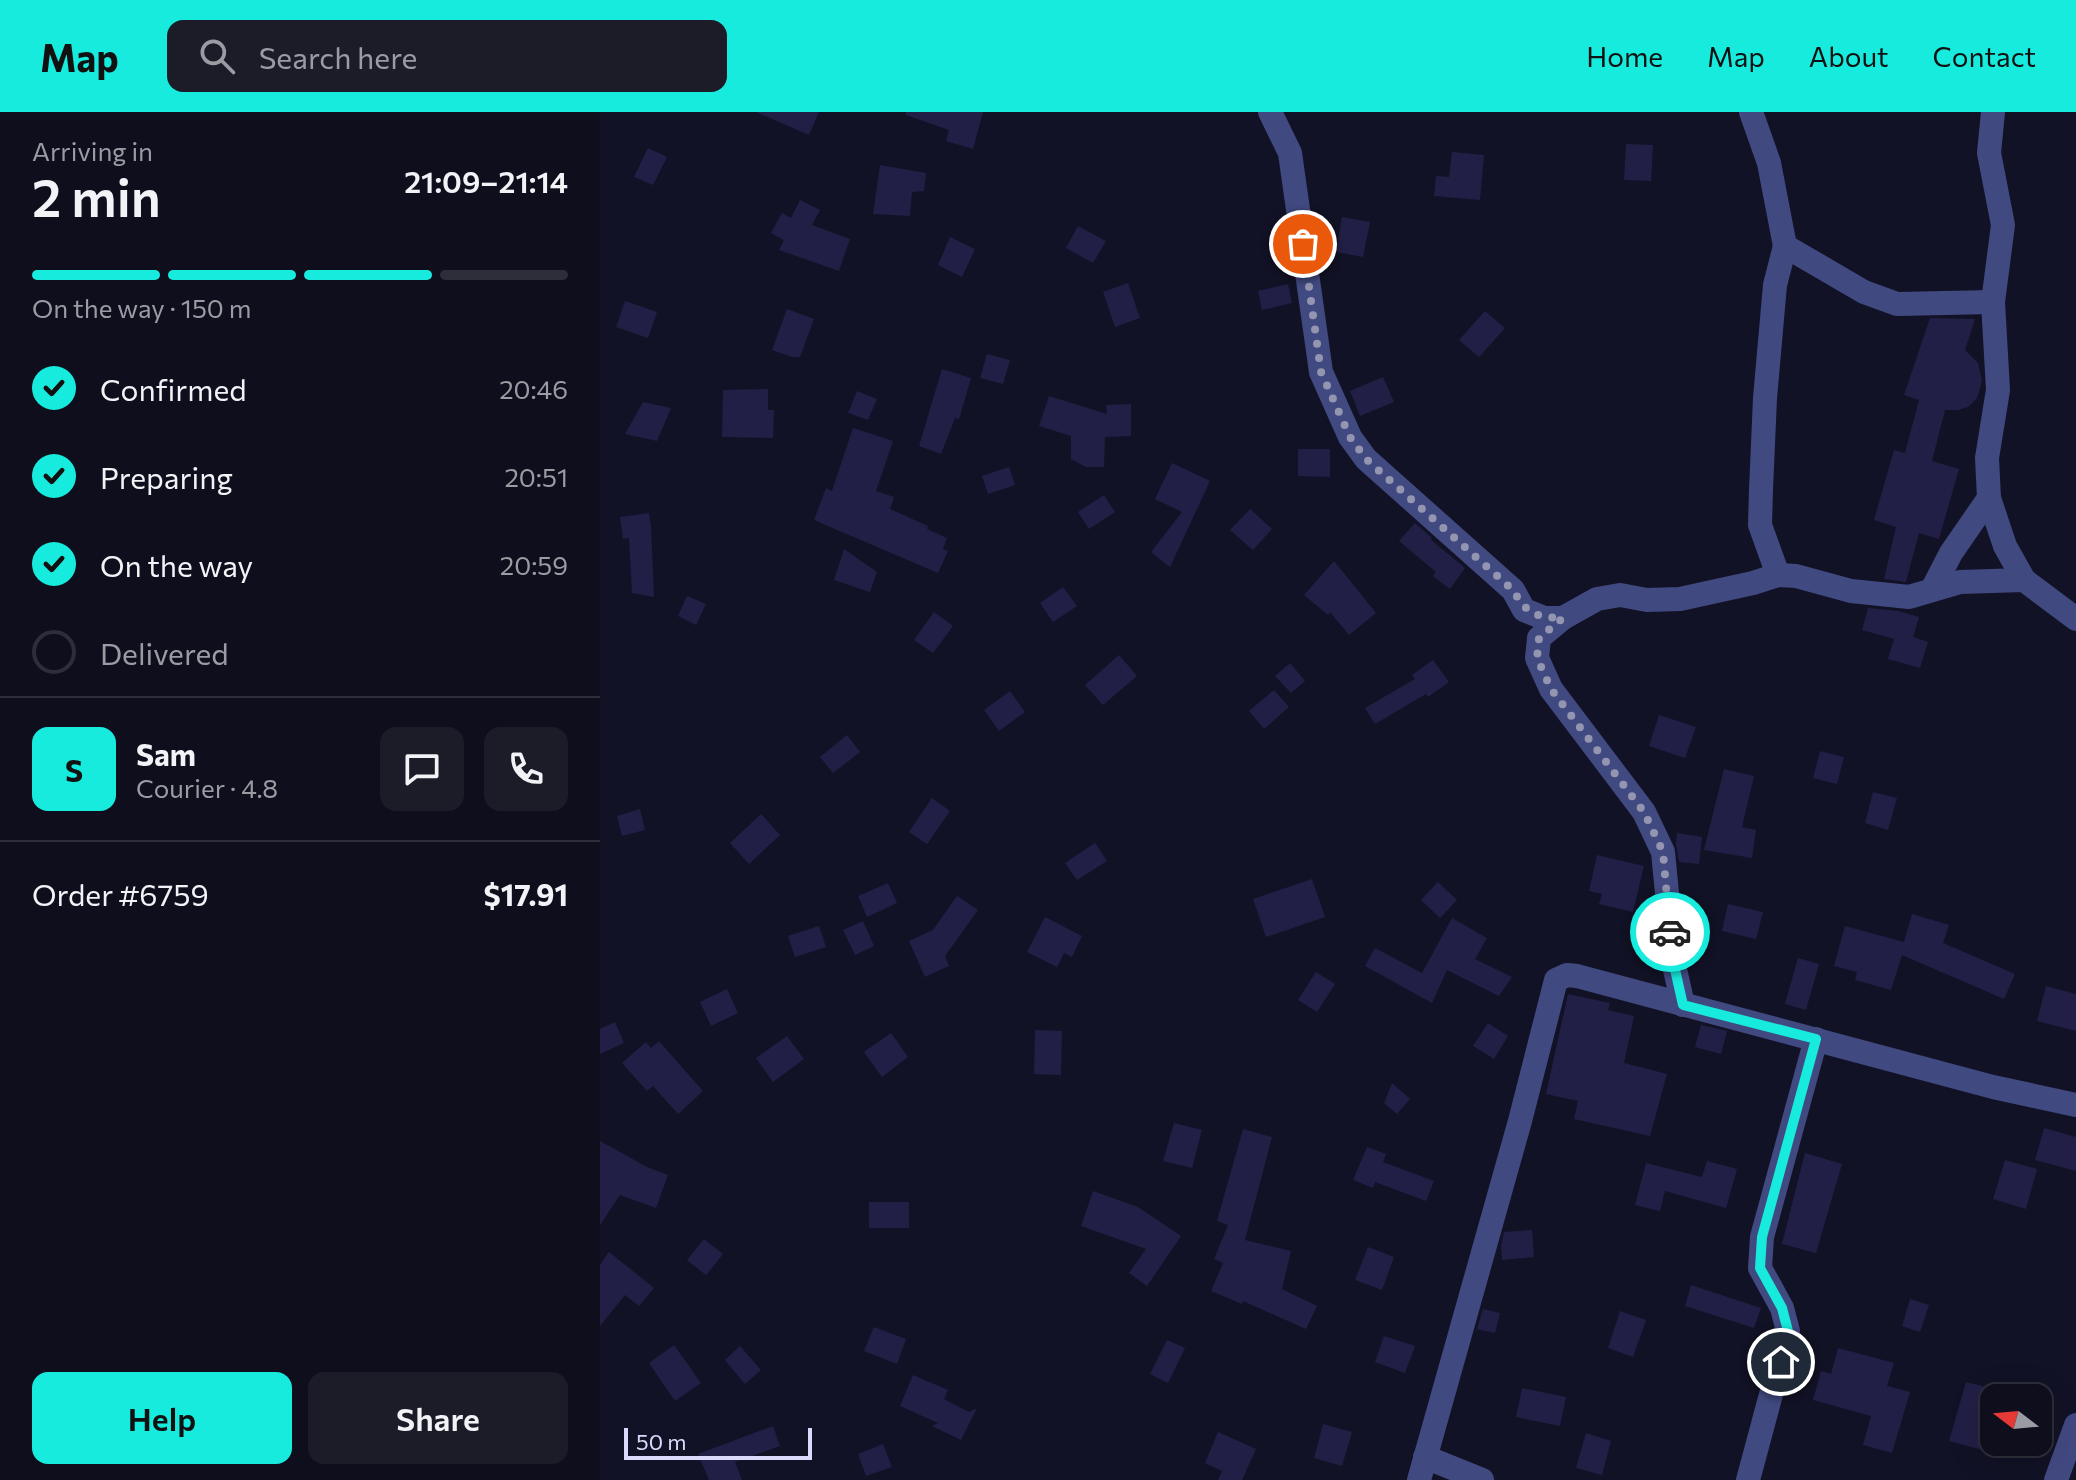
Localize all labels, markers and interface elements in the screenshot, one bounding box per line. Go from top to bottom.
search box [167,20,727,92]
text: Map [40,33,119,80]
icon: search [195,34,239,78]
text: Search here [259,38,417,75]
text: Home [1586,39,1663,73]
text: Map [1707,39,1765,73]
text: About [1809,39,1889,73]
text: Contact [1933,39,2036,73]
text: Arriving in [32,135,153,166]
text: 21:09–21:14 [404,162,568,199]
text: 2 min [32,164,161,228]
pin [1269,210,1337,278]
icon: bag [1281,222,1325,266]
text: On the way · 150 m [32,292,251,323]
icon: check [32,366,76,410]
text: Confirmed [100,370,247,407]
text: 20:46 [499,373,568,404]
icon: check [32,454,76,498]
text: Preparing [100,458,233,495]
text: 20:51 [505,461,568,492]
icon: check [32,542,76,586]
text: On the way [100,546,253,583]
text: 20:59 [500,549,568,580]
text: Delivered [100,634,229,671]
button: chat [380,727,464,811]
button: phone [484,727,568,811]
text: Sam [136,735,196,772]
text: S [65,751,83,788]
text: Courier · 4.8 [136,772,278,803]
text: Order #6759 [32,875,209,912]
text: $17.91 [483,875,568,912]
courier [1630,892,1710,972]
icon: car [1648,910,1692,954]
pin [1747,1328,1815,1396]
icon: home [1759,1340,1803,1384]
button: Help [32,1372,292,1464]
button: Share [308,1372,568,1464]
north arrow [1980,1384,2052,1456]
map controls [1980,1384,2052,1456]
scale bar [624,1424,812,1460]
text: 50 m [636,1428,686,1455]

